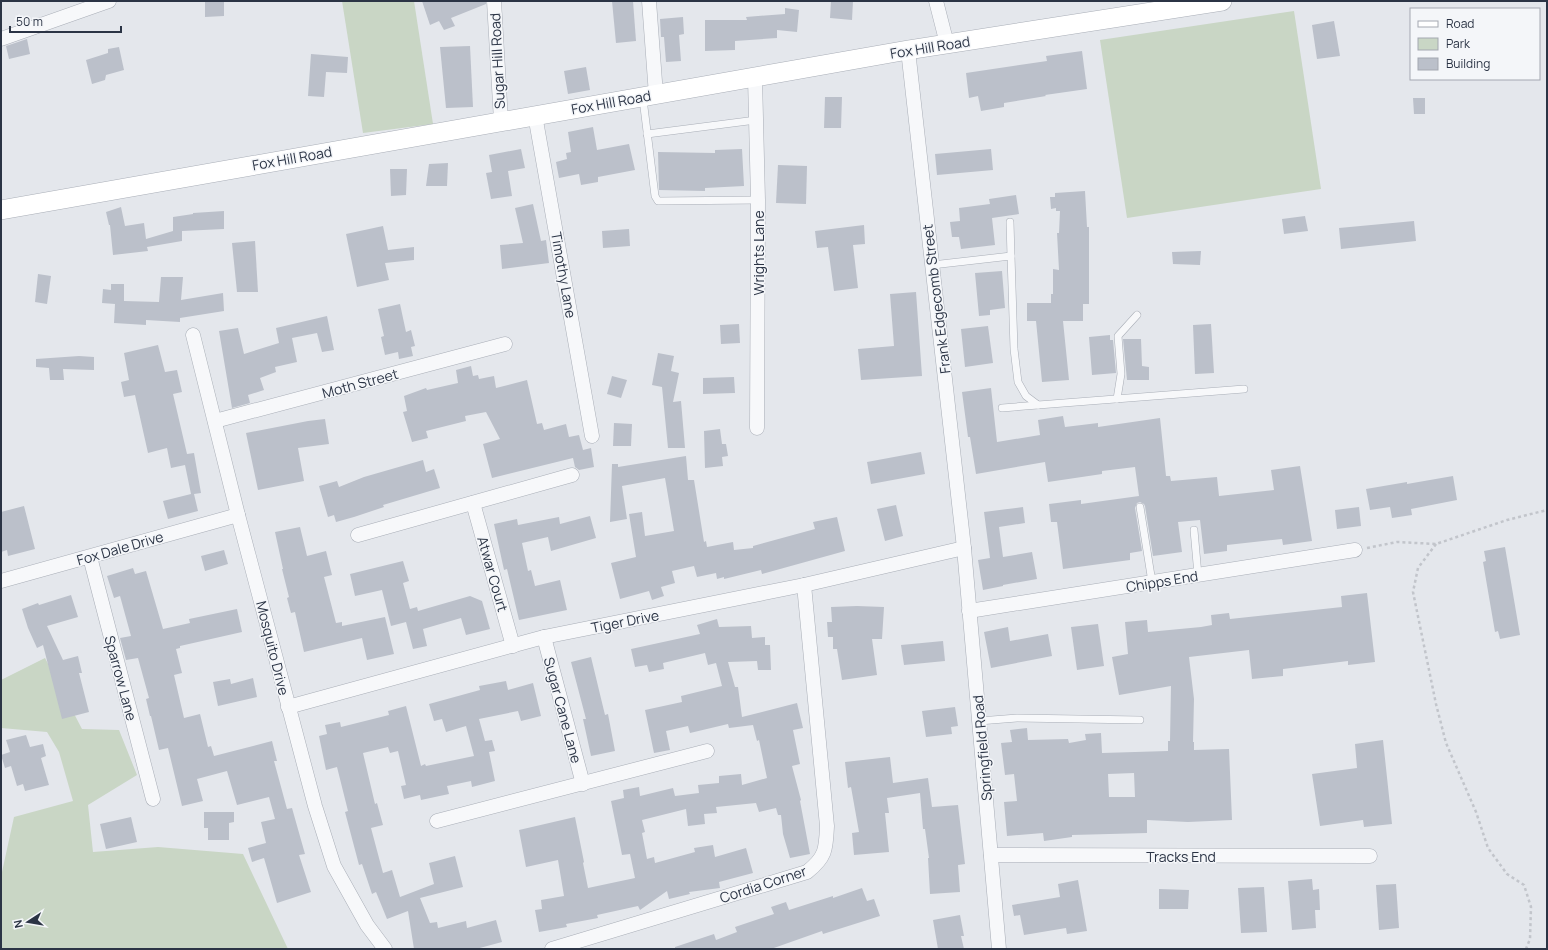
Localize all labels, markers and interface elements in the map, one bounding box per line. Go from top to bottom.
scale bar [10,8,121,34]
legend [1410,8,1540,80]
street label: Sugar Hill Road [485,12,509,110]
text: 50 m [16,13,43,30]
text: Road [1446,15,1474,32]
street label: Fox Hill Road [889,31,971,63]
text: Park [1446,35,1471,52]
text: Building [1446,55,1490,72]
street label: Fox Hill Road [570,86,652,118]
street label: Fox Hill Road [251,142,333,174]
street label: Wrights Lane [749,210,768,296]
street label: Frank Edgecomb Street [917,223,955,375]
street label: Timothy Lane [547,230,581,320]
street label: Moth Street [320,364,400,402]
street label: Fox Dale Drive [74,527,166,569]
street label: Atwar Court [473,534,513,614]
street label: Chipps End [1125,566,1199,596]
street label: Mosquito Drive [252,599,294,697]
street label: Tiger Drive [589,605,661,637]
street label: Sparrow Lane [100,633,142,723]
street label: Sugar Cane Lane [540,655,586,765]
street label: Springfield Road [968,694,996,802]
street label: Tracks End [1146,847,1216,866]
street label: Cordia Corner [717,861,809,907]
north arrow [8,902,48,942]
text: N [10,919,26,930]

